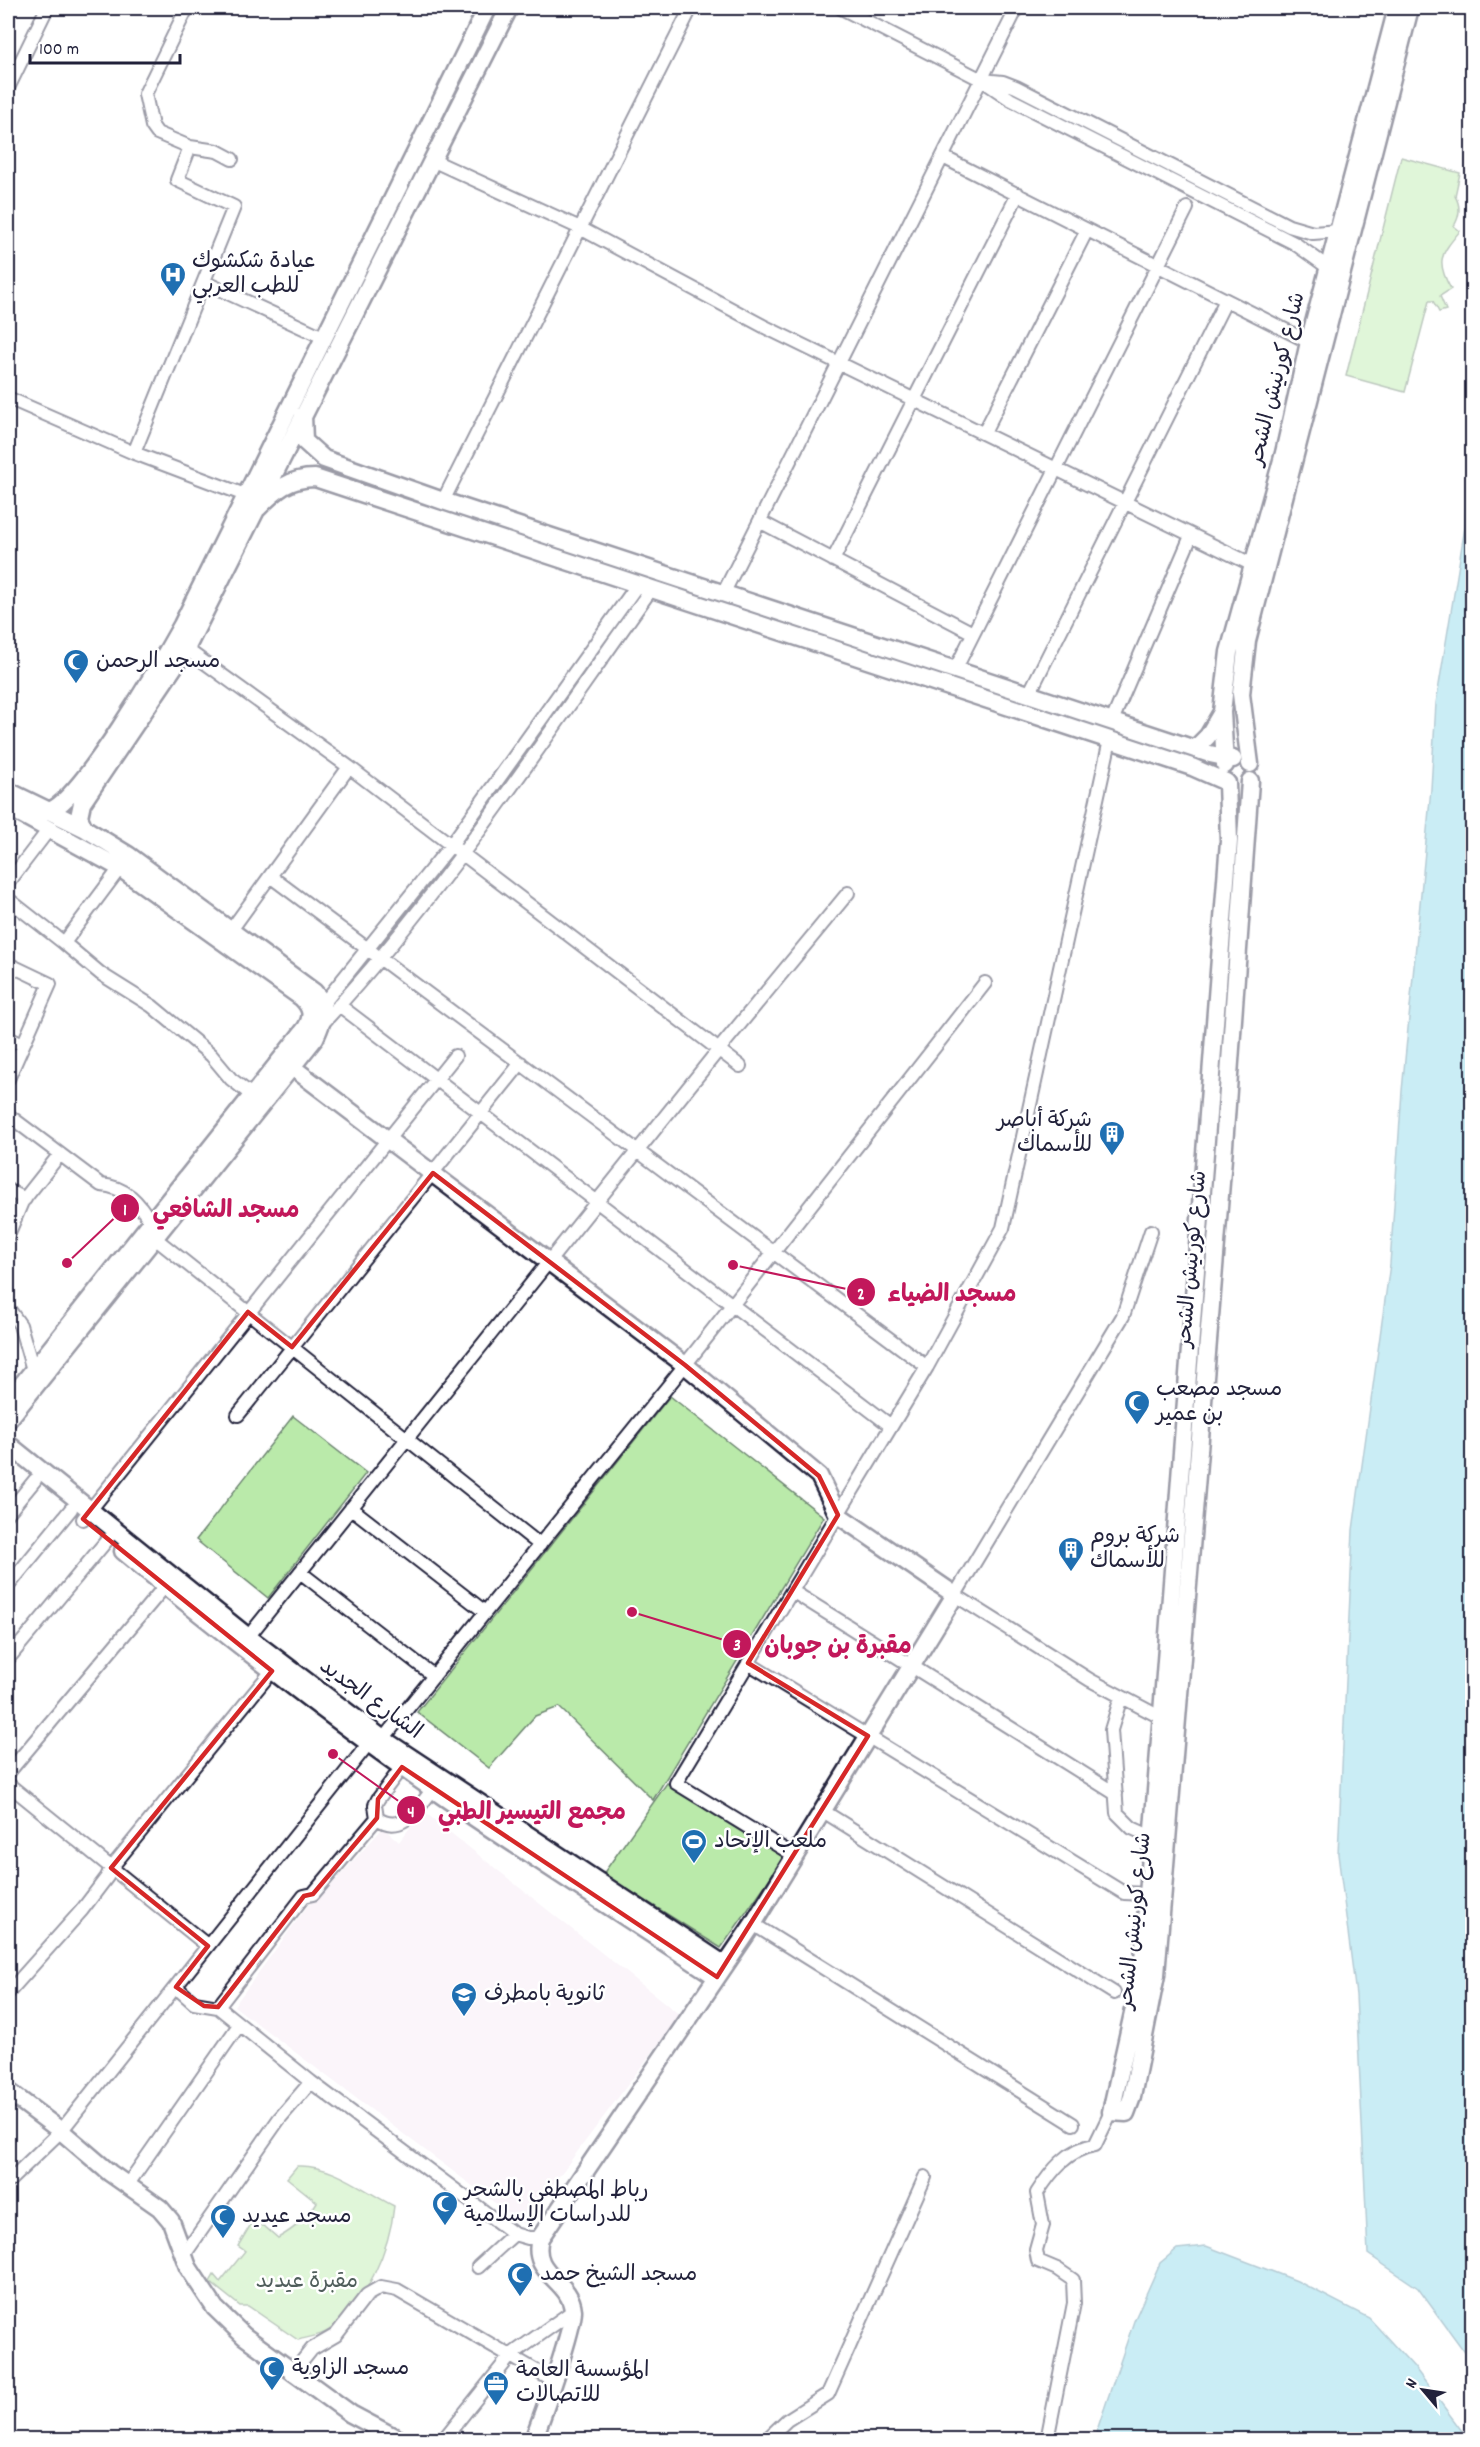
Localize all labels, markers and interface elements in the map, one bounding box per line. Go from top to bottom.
scale bar [30,27,180,65]
text: 100 m [39,38,79,63]
place label: عيادة شكشوك للطب العربي [192,247,315,304]
hospital icon: عيادة شكشوك للطب العربي [158,260,188,298]
street label: شارع كورنيش الشحر [1241,289,1315,471]
mosque icon: مسجد الرحمن [61,647,91,685]
place label: مسجد الرحمن [96,647,220,678]
place label: شركة أباصر للأسماك [995,1105,1092,1162]
building icon: شركة أباصر للأسماك [1097,1119,1127,1157]
street label: شارع كورنيش الشحر [1170,1169,1216,1351]
callout: مسجد الشافعي [110,1187,311,1229]
text: مسجد الشافعي [152,1195,300,1230]
text: 1 [123,1199,127,1224]
callout: مسجد الضياء [846,1271,1029,1313]
text: مسجد الضياء [887,1279,1017,1313]
text: 2 [857,1283,865,1308]
place label: مسجد مصعب بن عمير [1154,1375,1282,1431]
mosque icon: مسجد مصعب بن عمير [1122,1388,1152,1426]
place label: شركة بروم للأسماك [1090,1522,1180,1578]
building icon: شركة بروم للأسماك [1056,1535,1086,1573]
callout: مقبرة بن جوبان [722,1623,924,1665]
text: مقبرة بن جوبان [764,1631,912,1665]
text: 3 [733,1634,741,1659]
street label: الشارع الجديد [312,1652,428,1748]
callout: مجمع التيسير الطبي [396,1789,638,1831]
text: مجمع التيسير الطبي [438,1797,626,1832]
text: 4 [407,1801,415,1826]
sports icon: ملعب الإتحاد [679,1827,709,1865]
place label: ملعب الإتحاد [714,1827,827,1858]
street label: شارع كورنيش الشحر [1111,1831,1161,2013]
school or university icon: ثانوية بامطرف [449,1980,479,2018]
place label: ثانوية بامطرف [484,1980,605,2011]
place label: رباط المصطفى بالشحر للدراسات الإسلامية [462,2176,649,2232]
mosque icon: رباط المصطفى بالشحر للدراسات الإسلامية [430,2189,460,2227]
mosque icon: مسجد عيديد [208,2202,238,2240]
place label: مسجد عيديد [242,2202,352,2233]
mosque icon: مسجد الشيخ حمد [505,2260,535,2298]
place label: مسجد الشيخ حمد [540,2260,697,2291]
park label: مقبرة عيديد [256,2267,358,2298]
mosque icon: مسجد الزاوية [257,2354,287,2392]
place label: مسجد الزاوية [292,2354,409,2385]
place label: المؤسسة العامة للاتصالات [516,2356,649,2412]
north arrow [1393,2360,1453,2420]
office icon: المؤسسة العامة للاتصالات [481,2369,511,2407]
text: N [1400,2375,1424,2393]

